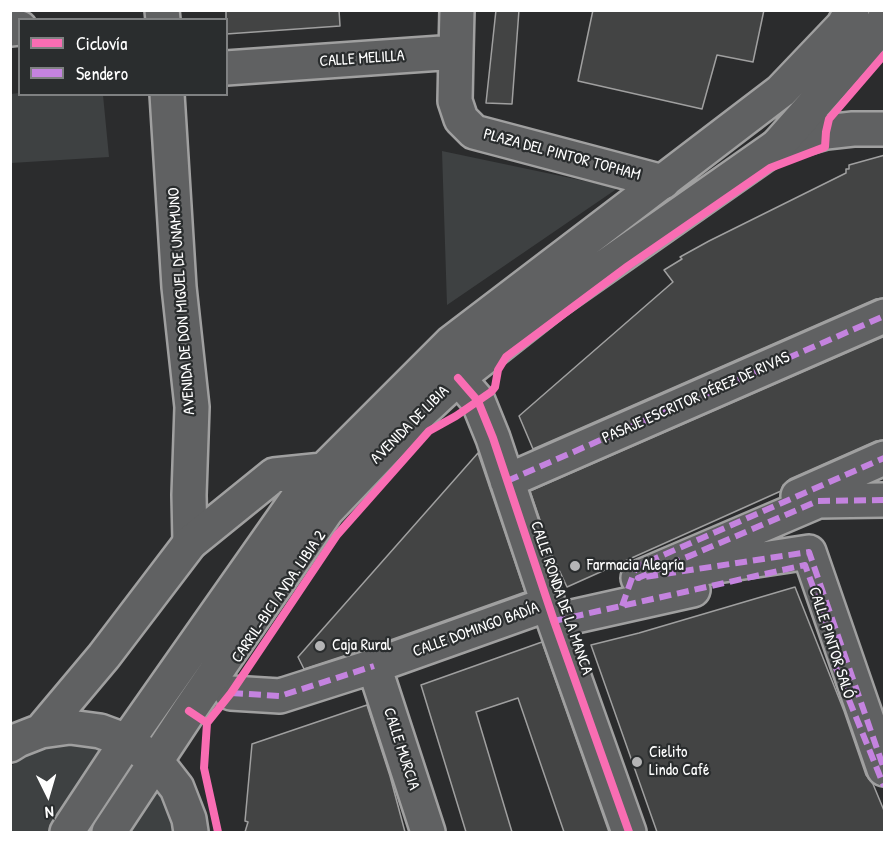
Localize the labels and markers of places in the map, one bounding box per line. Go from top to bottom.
place label: Farmacia Alegría [587,556,684,576]
marker: Farmacia Alegría [568,559,582,573]
place label: Caja Rural [332,636,391,656]
marker: Caja Rural [313,639,327,653]
place label: Cielito Lindo Café [649,743,709,781]
marker: Cielito Lindo Café [630,755,644,769]

